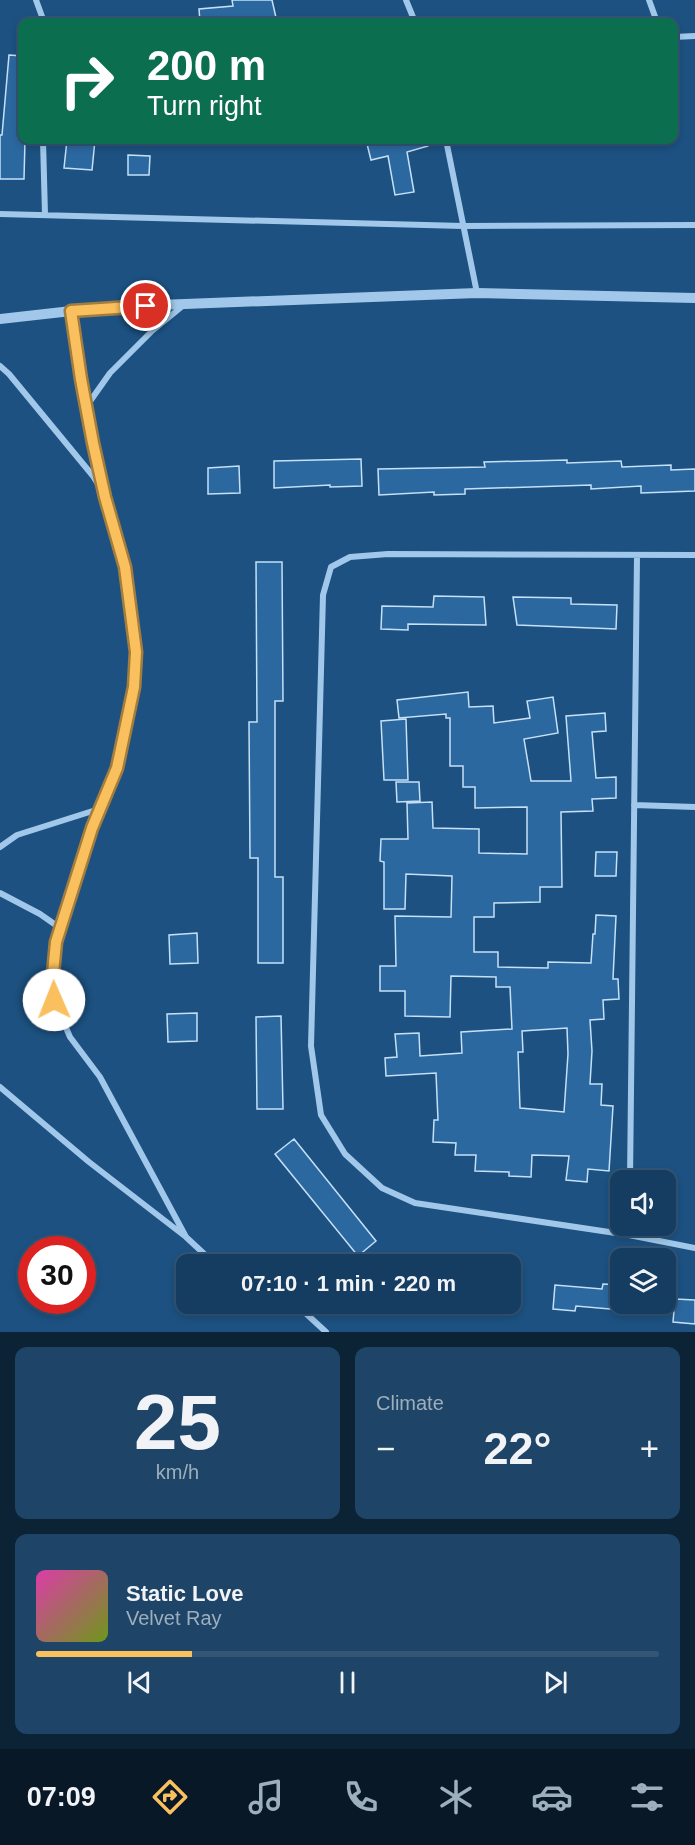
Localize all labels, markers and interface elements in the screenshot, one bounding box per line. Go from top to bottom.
icon: right [48,42,126,120]
text: 200 m [147,42,266,89]
text: Turn right [147,91,262,121]
pin [120,280,171,331]
icon: arrive [129,289,162,322]
position arrow [22,968,86,1032]
map controls [610,1170,676,1314]
button: sound [610,1170,676,1236]
speed limit sign: 30 [18,1236,96,1314]
button: layers [610,1248,676,1314]
text: 07:10 · 1 min · 220 m [241,1271,456,1296]
text: 25 [134,1378,221,1466]
text: Climate [376,1392,444,1414]
text: 22° [483,1423,552,1474]
text: − [376,1430,395,1467]
text: + [640,1430,659,1467]
text: km/h [156,1461,199,1483]
text: Static Love [126,1581,243,1606]
text: Velvet Ray [126,1607,222,1629]
icon: previous [123,1666,156,1699]
icon: pause [331,1666,364,1699]
icon: next [539,1666,572,1699]
icon: directions [149,1776,191,1818]
icon: music [245,1776,287,1818]
icon: phone [340,1776,382,1818]
icon: climate [435,1776,477,1818]
icon: car [531,1776,573,1818]
icon: filters [626,1776,668,1818]
text: 07:09 [27,1782,96,1812]

